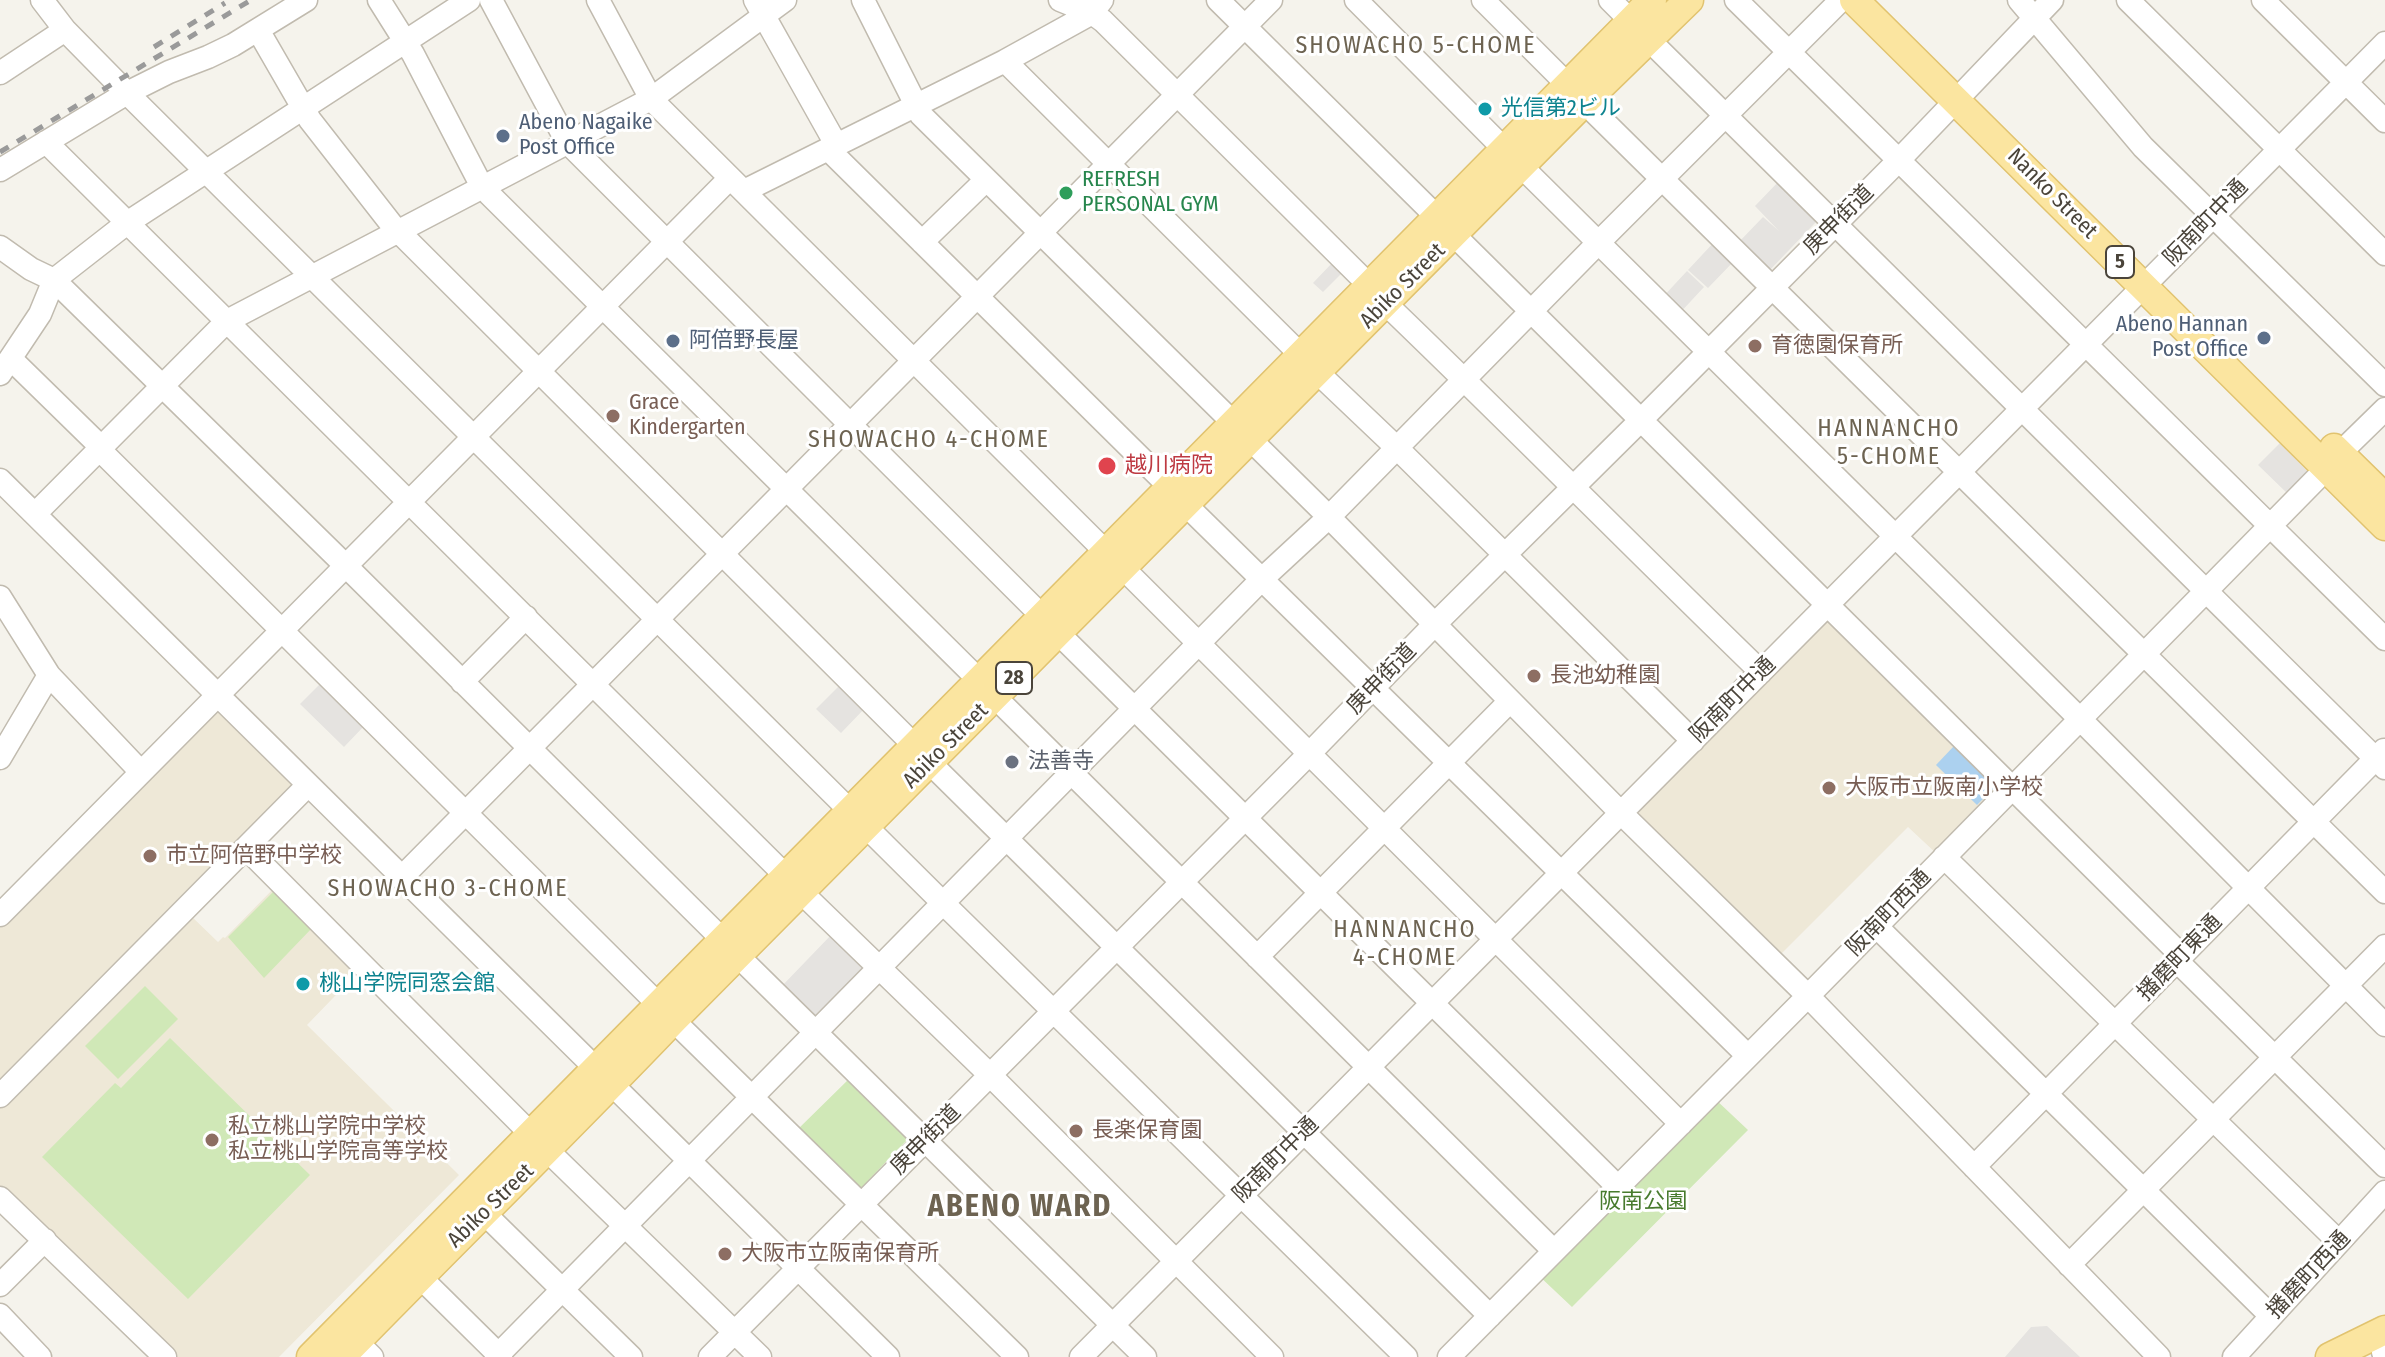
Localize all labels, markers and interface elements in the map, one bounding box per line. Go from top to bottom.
district label: SHOWACHO 5-CHOME [1295,32,1537,60]
place label: 光信第2ビル [1501,96,1621,122]
marker: 光信第2ビル [1476,100,1494,118]
place label: Abeno Nagaike Post Office [519,110,653,162]
marker: Abeno Nagaike Post Office [494,127,512,145]
street label: Nanko Street [2001,143,2103,245]
place label: REFRESH PERSONAL GYM [1082,167,1219,218]
street label: 阪南町中通 [2158,174,2254,272]
street label: 庚申街道 [1799,180,1879,260]
marker: REFRESH PERSONAL GYM [1057,184,1075,202]
street label: Abiko Street [1355,238,1451,334]
road number: 5 [2106,246,2134,278]
place label: Abeno Hannan Post Office [2116,312,2248,364]
place label: 阿倍野長屋 [689,328,799,354]
marker: Abeno Hannan Post Office [2255,329,2273,347]
marker: 阿倍野長屋 [664,332,682,350]
place label: 育徳園保育所 [1771,333,1903,359]
marker: 育徳園保育所 [1746,337,1764,355]
place label: Grace Kindergarten [629,390,746,442]
marker: Grace Kindergarten [604,407,622,425]
district label: HANNANCHO 5-CHOME [1817,415,1961,471]
district label: SHOWACHO 4-CHOME [808,426,1050,454]
place label: 越川病院 [1125,453,1213,479]
marker: 越川病院 [1096,455,1118,477]
street label: 庚申街道 [1342,638,1422,720]
street label: 阪南町中通 [1685,652,1781,748]
road number: 28 [996,662,1032,694]
place label: 長池幼稚園 [1550,663,1660,689]
marker: 長池幼稚園 [1525,667,1543,685]
street label: Abiko Street [898,698,994,794]
place label: 法善寺 [1028,749,1094,775]
marker: 法善寺 [1003,753,1021,771]
place label: 大阪市立阪南小学校 [1845,775,2043,801]
marker: 大阪市立阪南小学校 [1820,779,1838,797]
place label: 市立阿倍野中学校 [166,843,342,869]
marker: 市立阿倍野中学校 [141,847,159,865]
street label: 阪南町西通 [1841,864,1937,962]
district label: SHOWACHO 3-CHOME [328,875,568,903]
street label: 播磨町東通 [2132,909,2228,1007]
district label: HANNANCHO 4-CHOME [1333,916,1477,972]
place label: 桃山学院同窓会館 [319,971,495,997]
marker: 桃山学院同窓会館 [294,975,312,993]
street label: 庚申街道 [886,1100,966,1180]
street label: 阪南町中通 [1228,1112,1324,1208]
place label: 私立桃山学院中学校 私立桃山学院高等学校 [228,1114,448,1166]
place label: 長楽保育園 [1092,1118,1202,1144]
marker: 長楽保育園 [1067,1122,1085,1140]
marker: 私立桃山学院中学校 私立桃山学院高等学校 [203,1131,221,1149]
street label: Abiko Street [442,1158,540,1254]
park label: 阪南公園 [1599,1189,1687,1215]
district label: ABENO WARD [928,1190,1112,1226]
street label: 播磨町西通 [2262,1226,2356,1324]
place label: 大阪市立阪南保育所 [741,1241,939,1267]
marker: 大阪市立阪南保育所 [716,1245,734,1263]

